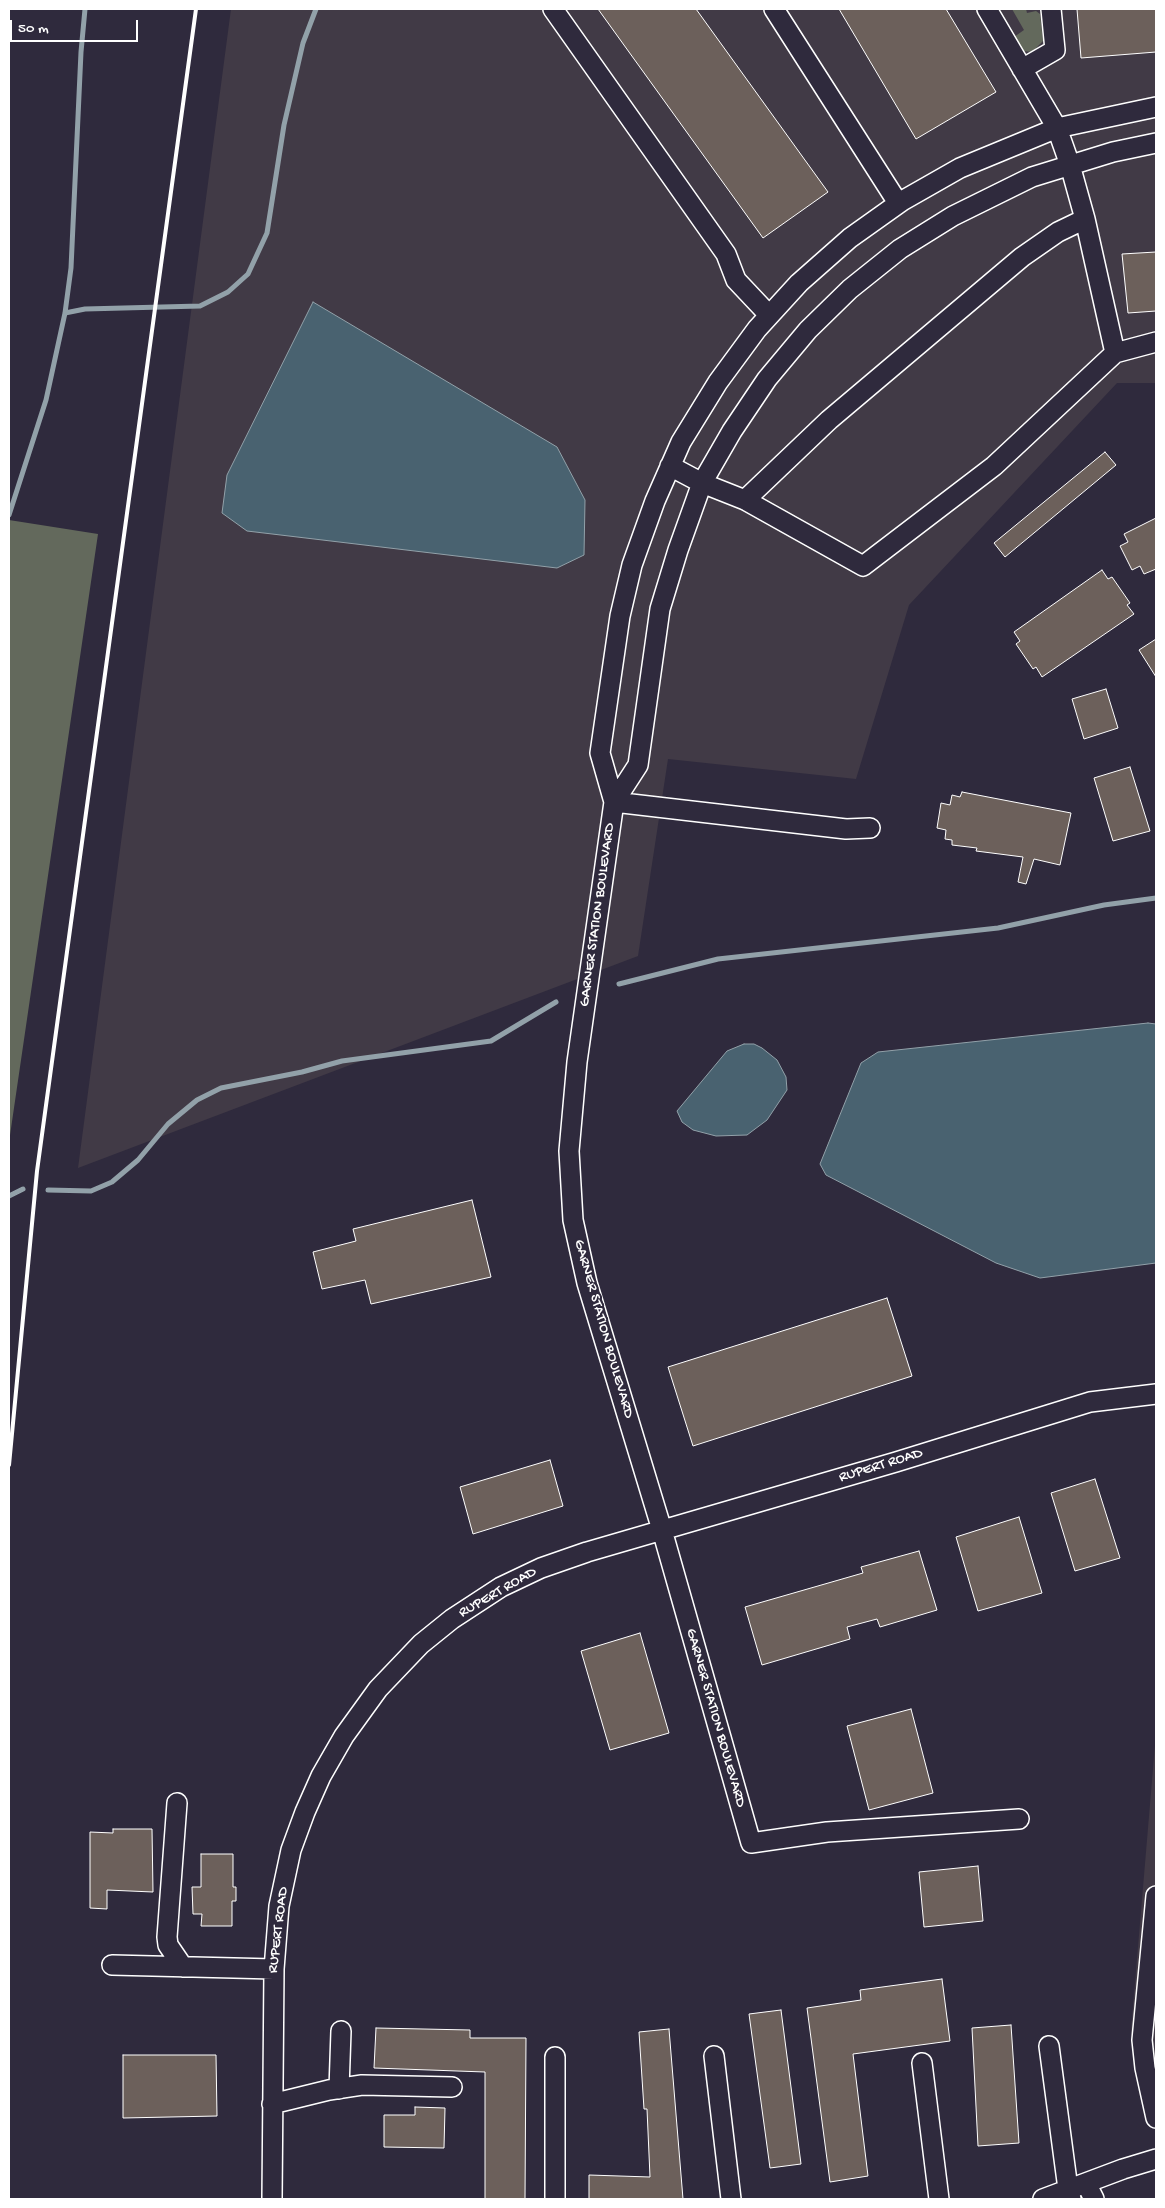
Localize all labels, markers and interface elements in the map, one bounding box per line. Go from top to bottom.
scale bar [12,10,140,42]
text: 50 m [18,20,49,38]
street label: GARNER STATION BOULEVARD [576,822,620,1008]
street label: GARNER STATION BOULEVARD [569,1238,637,1420]
street label: RUPERT ROAD [837,1445,925,1487]
street label: RUPERT ROAD [456,1563,540,1623]
street label: GARNER STATION BOULEVARD [681,1627,749,1809]
street label: RUPERT ROAD [265,1886,293,1974]

